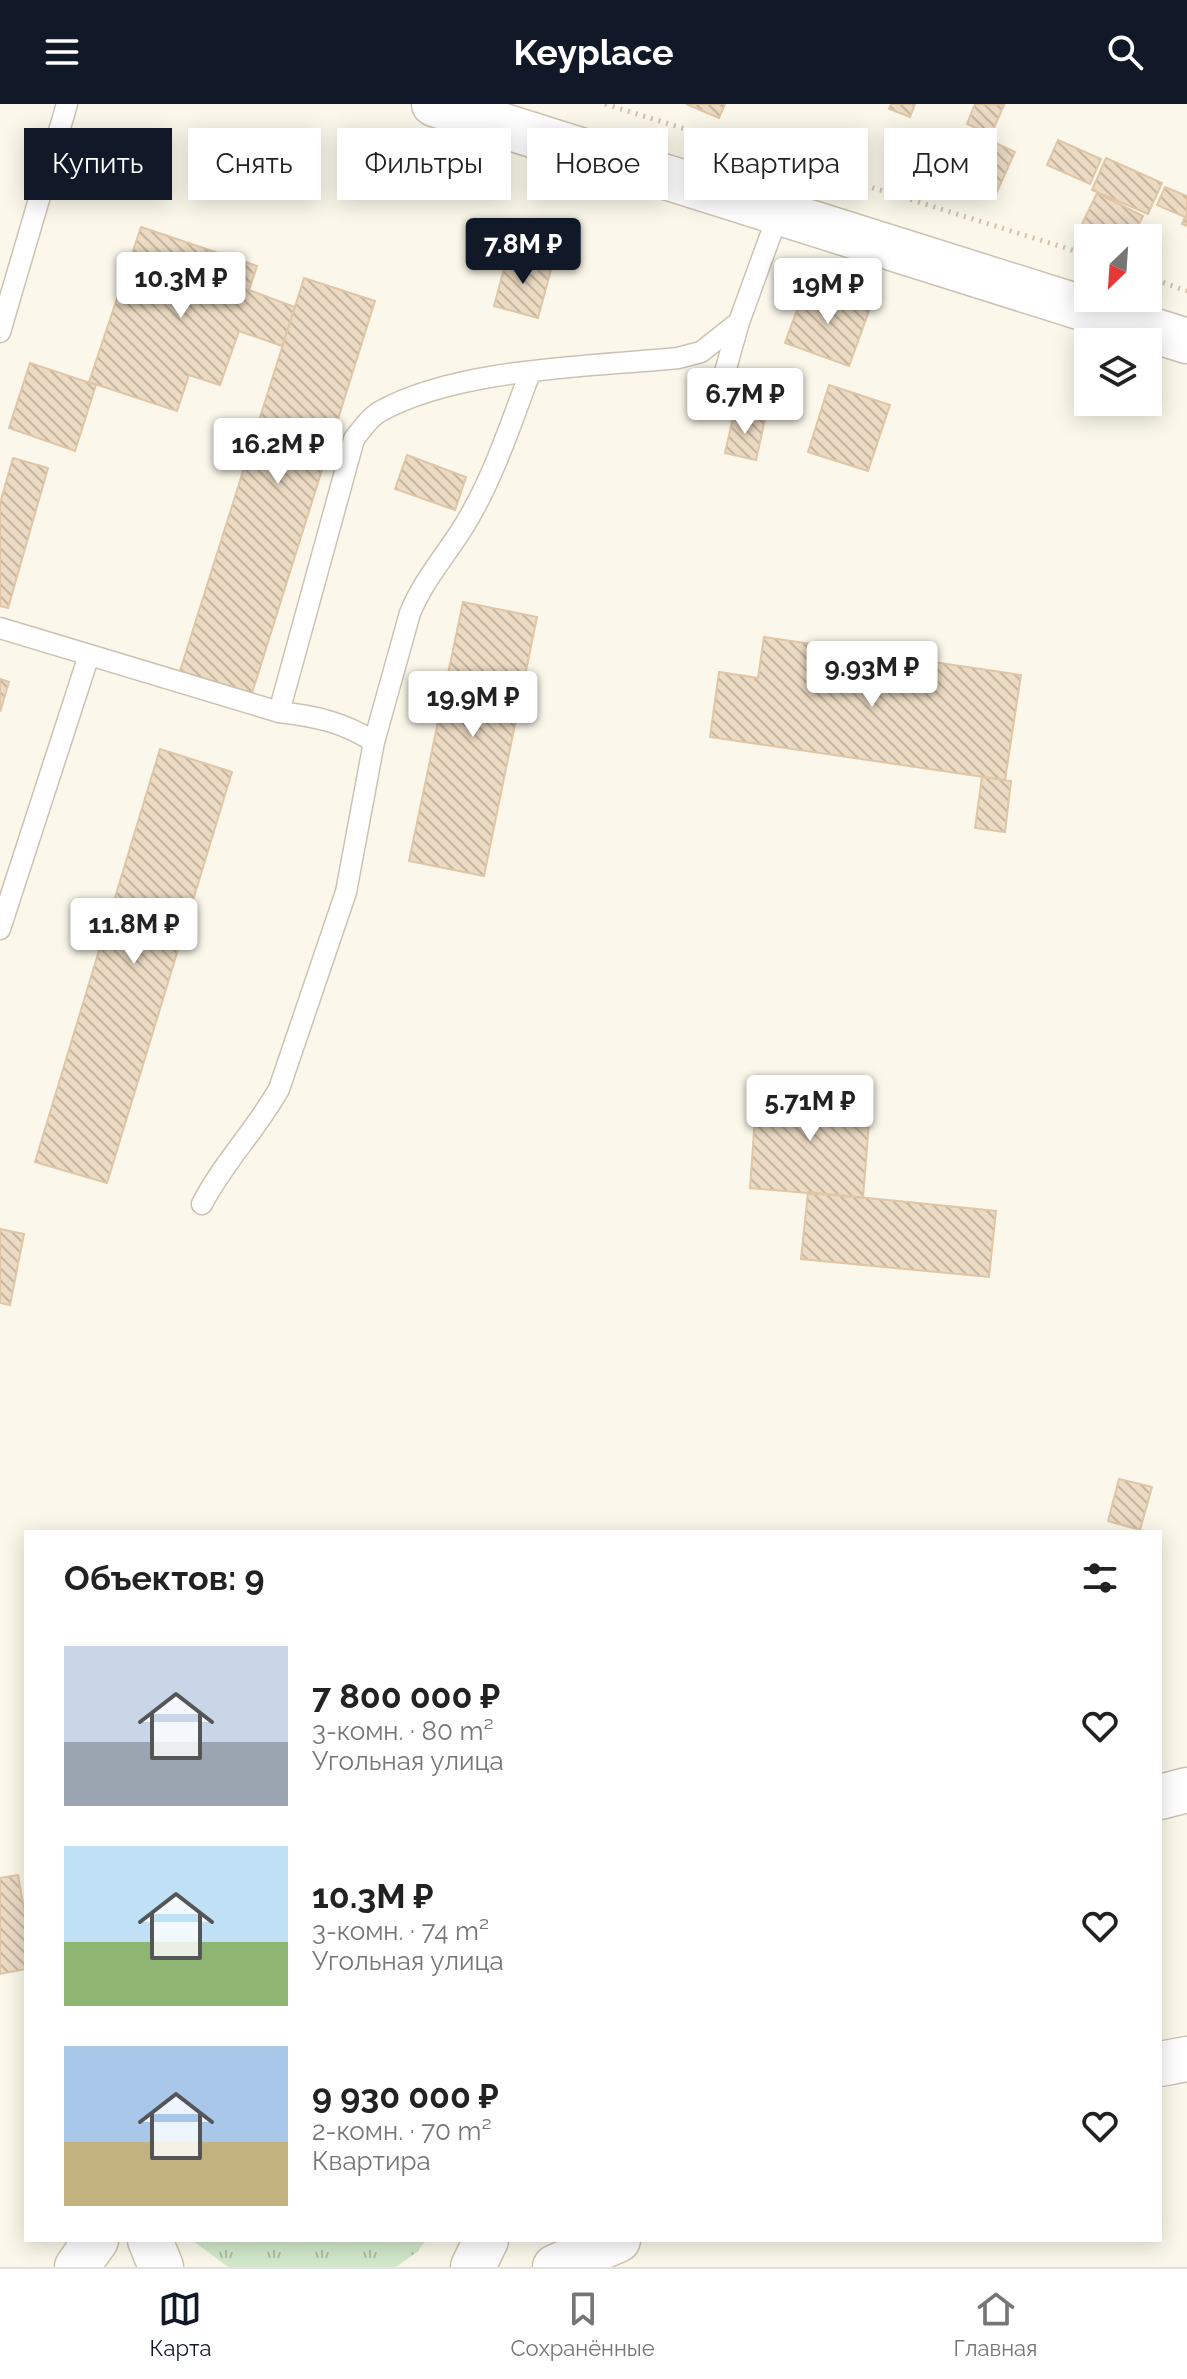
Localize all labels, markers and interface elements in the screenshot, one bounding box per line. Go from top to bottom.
icon: menu [40,30,84,74]
icon: search [1103,30,1147,74]
text: Keyplace [513,31,674,73]
chip: Купить [24,128,172,200]
chip: Снять [188,128,321,200]
chip: Фильтры [337,128,511,200]
chip: Новое [527,128,668,200]
chip: Квартира [684,128,868,200]
chip: Дом [884,128,997,200]
pin: 7.8M ₽ [458,218,588,286]
north arrow [1074,224,1162,312]
map controls [1074,224,1162,416]
text: 7.8M ₽ [484,229,562,259]
pin: 10.3M ₽ [107,252,255,320]
pin: 19M ₽ [772,258,884,326]
text: 10.3M ₽ [134,263,228,293]
text: 19M ₽ [792,269,864,299]
button: layers [1074,328,1162,416]
pin: 6.7M ₽ [680,368,810,436]
text: 6.7M ₽ [705,379,785,409]
pin: 16.2M ₽ [204,418,352,486]
text: 16.2M ₽ [232,429,324,459]
pin: 9.93M ₽ [798,641,946,709]
text: 9.93M ₽ [825,652,919,682]
pin: 19.9M ₽ [399,671,547,739]
text: 19.9M ₽ [426,682,520,712]
pin: 11.8M ₽ [60,898,208,966]
text: 11.8M ₽ [88,909,180,939]
pin: 5.71M ₽ [736,1075,884,1143]
text: 5.71M ₽ [764,1086,856,1116]
icon: filters [1078,1556,1122,1600]
text: Объектов: 9 [64,1558,265,1598]
text: 7 800 000 ₽ [312,1676,500,1716]
icon: home [128,1678,224,1774]
icon: heart [1078,1704,1122,1748]
text: 3-комн. · 80 m² [312,1716,494,1746]
text: Угольная улица [312,1746,504,1776]
text: 10.3M ₽ [312,1876,434,1916]
icon: home [128,1878,224,1974]
icon: heart [1078,1904,1122,1948]
text: 3-комн. · 74 m² [312,1916,489,1946]
text: Угольная улица [312,1946,504,1976]
text: 9 930 000 ₽ [312,2076,499,2116]
icon: home [128,2078,224,2174]
icon: heart [1078,2104,1122,2148]
text: 2-комн. · 70 m² [312,2116,492,2146]
text: Квартира [312,2146,431,2176]
tab: Карта [150,2287,211,2361]
tab: Сохранённые [511,2287,655,2361]
tab: Главная [954,2287,1037,2361]

